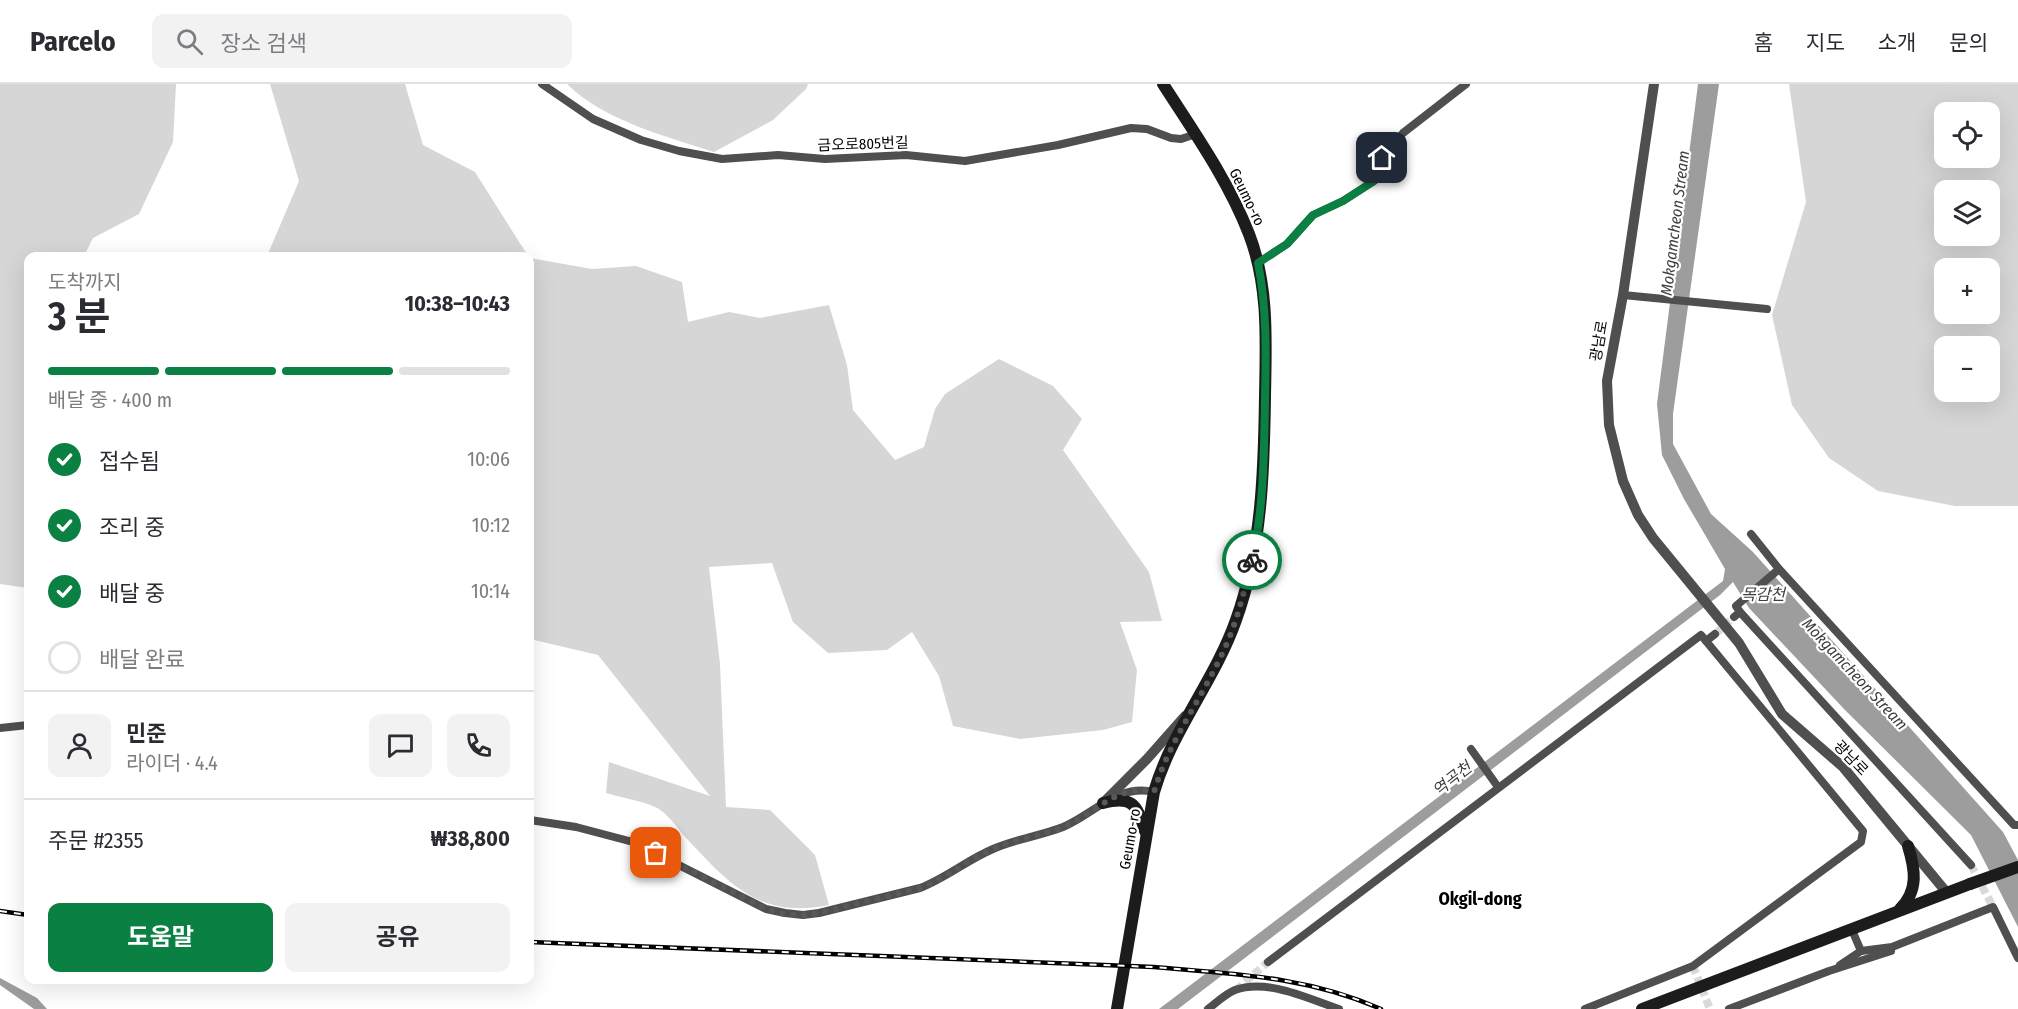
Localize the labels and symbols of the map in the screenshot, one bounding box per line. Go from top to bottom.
pin [1356,132,1407,183]
street label: 금오로805번길 [817,133,909,155]
water label: Mokgamcheon Stream [1657,149,1693,297]
street label: Geumo-ro [1225,165,1269,229]
street label: 광남로 [1587,319,1611,363]
courier [1222,530,1282,590]
water label: 목감천 [1741,585,1787,604]
water label: Mokgamcheon Stream [1798,614,1912,734]
street label: 광남로 [1830,737,1872,779]
water label: 역곡천 [1429,757,1477,800]
street label: Geumo-ro [1116,807,1144,871]
pin [630,827,681,878]
district label: Okgil-dong [1438,888,1522,910]

